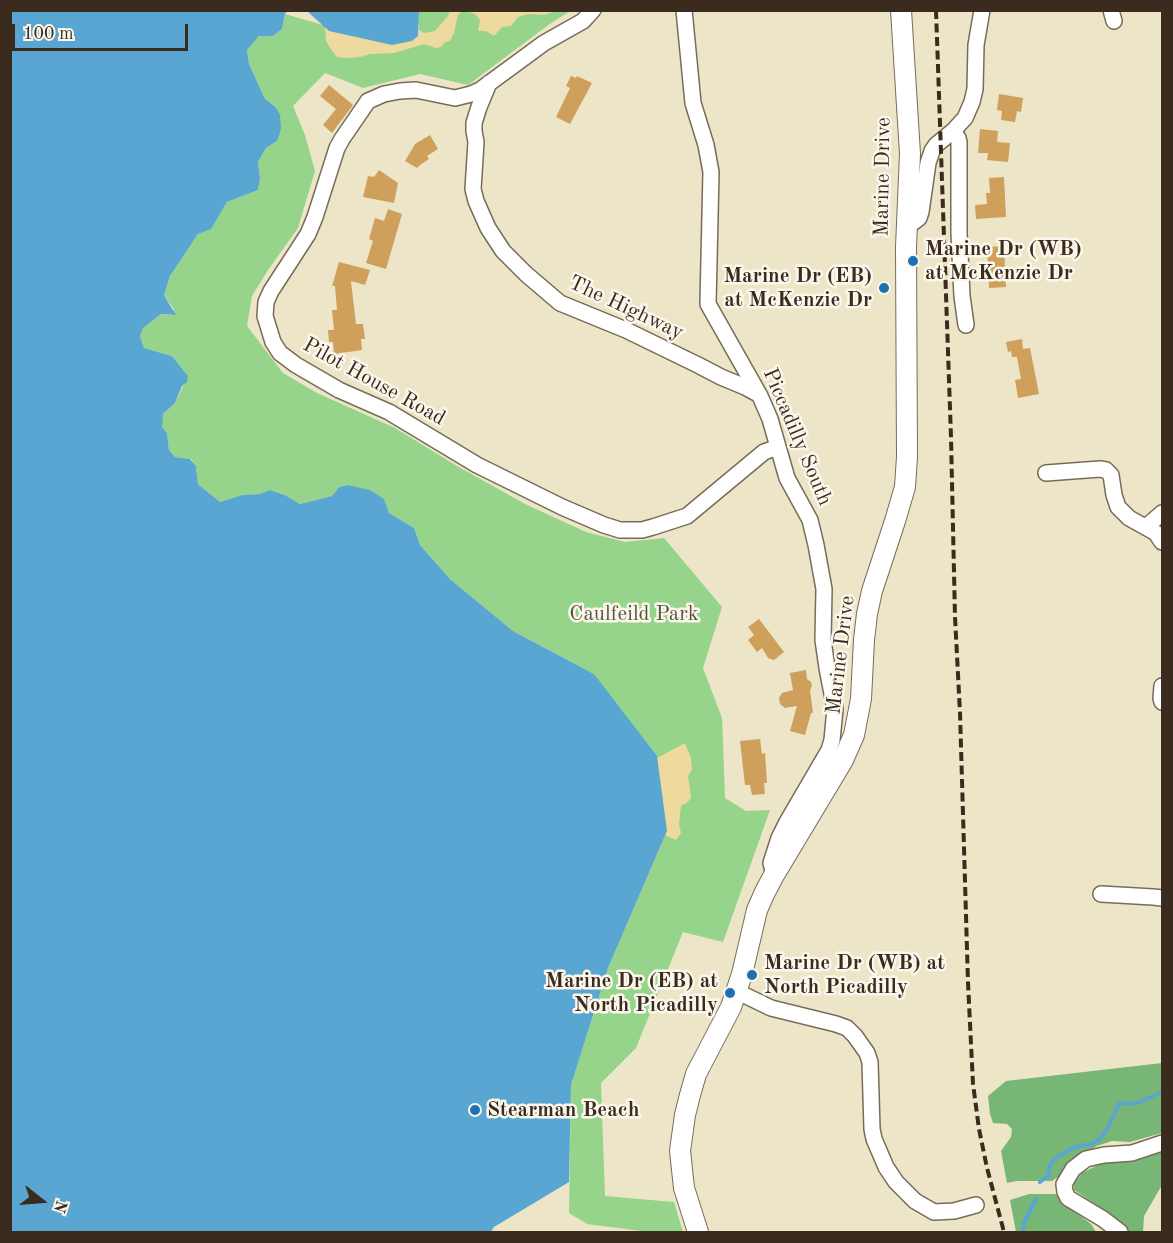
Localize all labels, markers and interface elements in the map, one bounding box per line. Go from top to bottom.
scale bar [15,12,190,50]
text: 100 m [23,25,74,43]
street label: Marine Drive [869,117,897,237]
place label: Marine Dr (WB) at McKenzie Dr [925,236,1082,286]
marker: Marine Dr (WB) at McKenzie Dr [906,254,920,268]
place label: Marine Dr (EB) at McKenzie Dr [723,263,872,313]
street label: The Highway [565,270,687,346]
marker: Marine Dr (EB) at McKenzie Dr [877,281,891,295]
street label: Pilot House Road [298,332,450,432]
street label: Piccadilly South [757,364,837,510]
street label: Marine Drive [821,594,861,716]
park label: Caulfeild Park [569,601,699,627]
place label: Marine Dr (WB) at North Picadilly [764,950,945,1000]
place label: Marine Dr (EB) at North Picadilly [545,968,718,1018]
marker: Marine Dr (WB) at North Picadilly [745,968,759,982]
marker: Marine Dr (EB) at North Picadilly [723,986,737,1000]
place label: Stearman Beach [487,1097,639,1123]
marker: Stearman Beach [468,1103,482,1117]
north arrow [12,1171,72,1231]
text: N [50,1198,69,1214]

